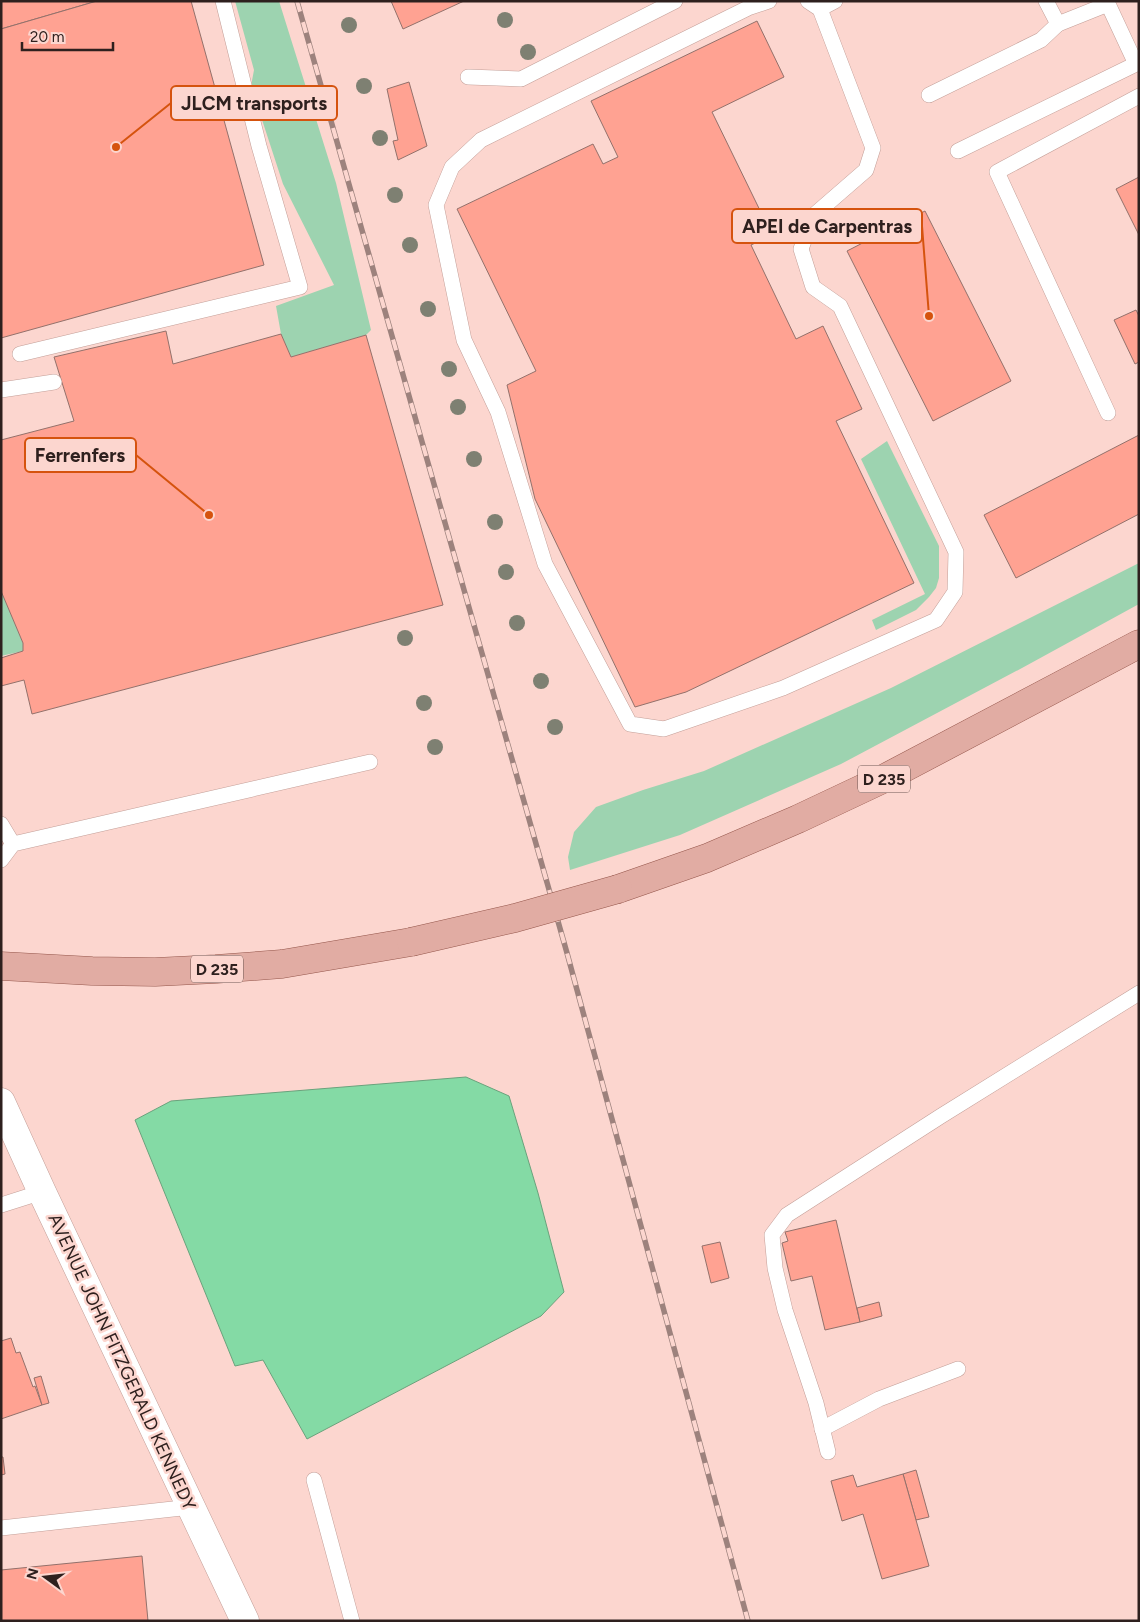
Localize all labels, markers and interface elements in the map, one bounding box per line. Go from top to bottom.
scale bar [22,20,114,52]
text: 20 m [30,28,64,46]
callout: JLCM transports [171,86,337,120]
text: JLCM transports [181,92,327,115]
callout: APEI de Carpentras [732,209,922,243]
text: APEI de Carpentras [742,215,912,238]
callout: Ferrenfers [25,438,136,472]
text: Ferrenfers [35,444,125,467]
road number: D 235 [858,766,910,792]
road number: D 235 [191,956,243,982]
street label: AVENUE JOHN FITZGERALD KENNEDY [43,1210,201,1514]
north arrow [20,1552,70,1602]
text: N [23,1566,43,1581]

